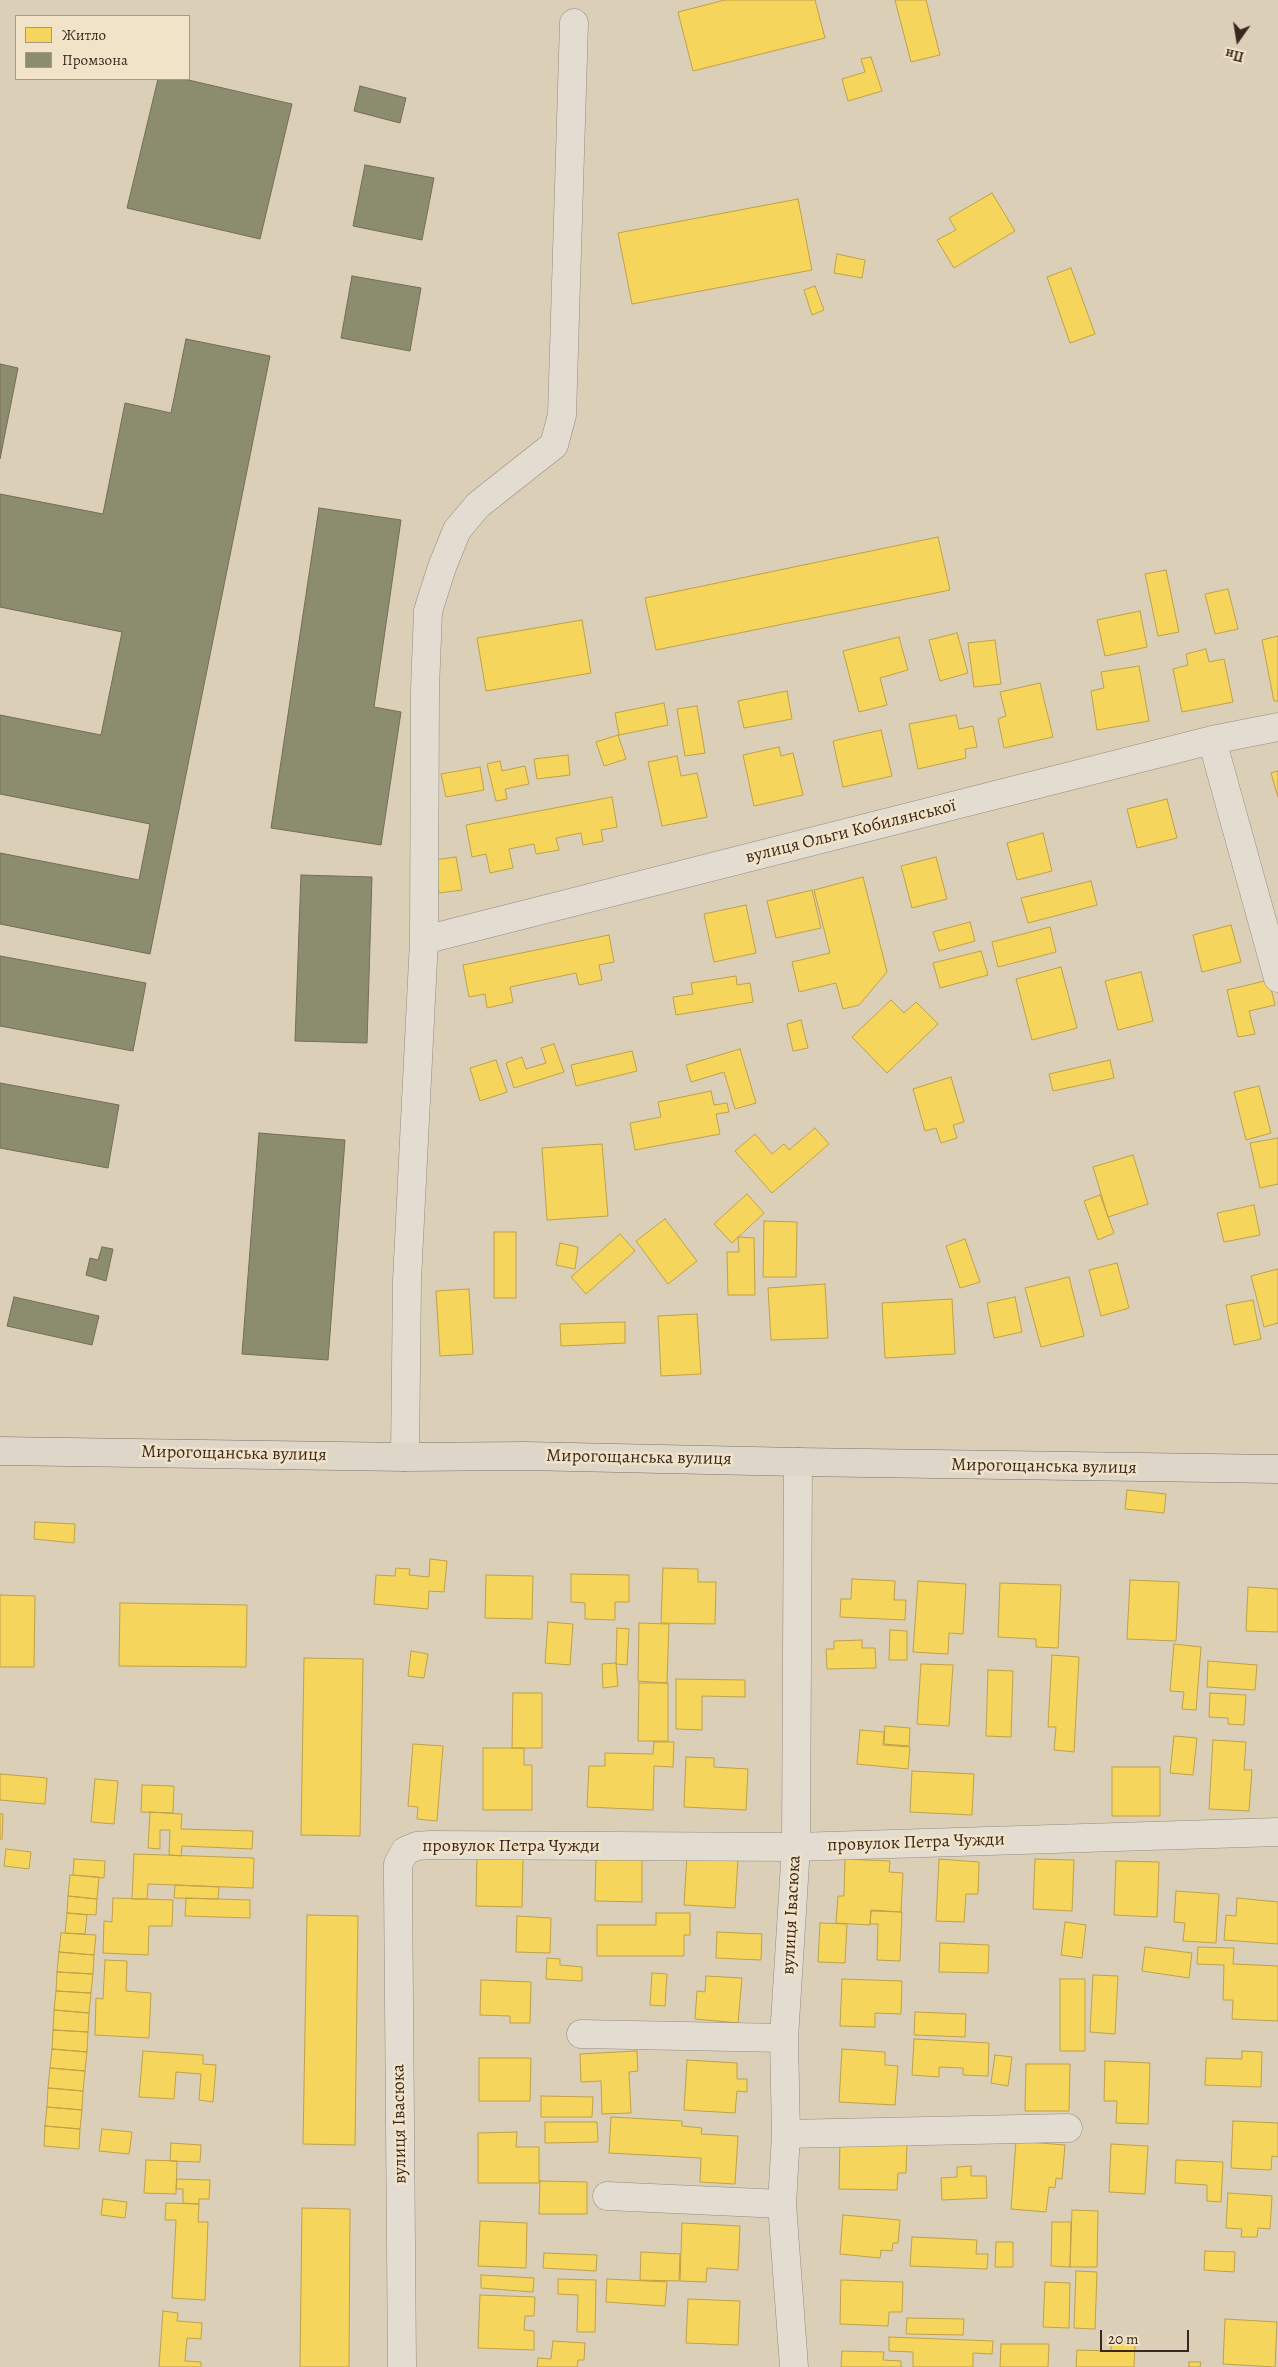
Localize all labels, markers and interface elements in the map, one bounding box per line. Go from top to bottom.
legend [15,15,190,80]
north arrow [1213,15,1263,65]
text: Житло [62,25,106,45]
text: Пн [1223,44,1246,66]
text: Промзона [62,50,128,70]
street label: вулиця Ольги Кобилянської [743,795,959,869]
street label: Мирогощанська вулиця [141,1442,327,1466]
street label: Мирогощанська вулиця [546,1446,732,1470]
street label: Мирогощанська вулиця [951,1455,1137,1479]
street label: провулок Петра Чужди [827,1829,1005,1857]
street label: провулок Петра Чужди [422,1836,600,1858]
street label: вулиця Івасюка [778,1855,806,1975]
street label: вулиця Івасюка [388,2064,412,2184]
scale bar [1103,2320,1192,2352]
text: 20 m [1108,2329,1139,2349]

